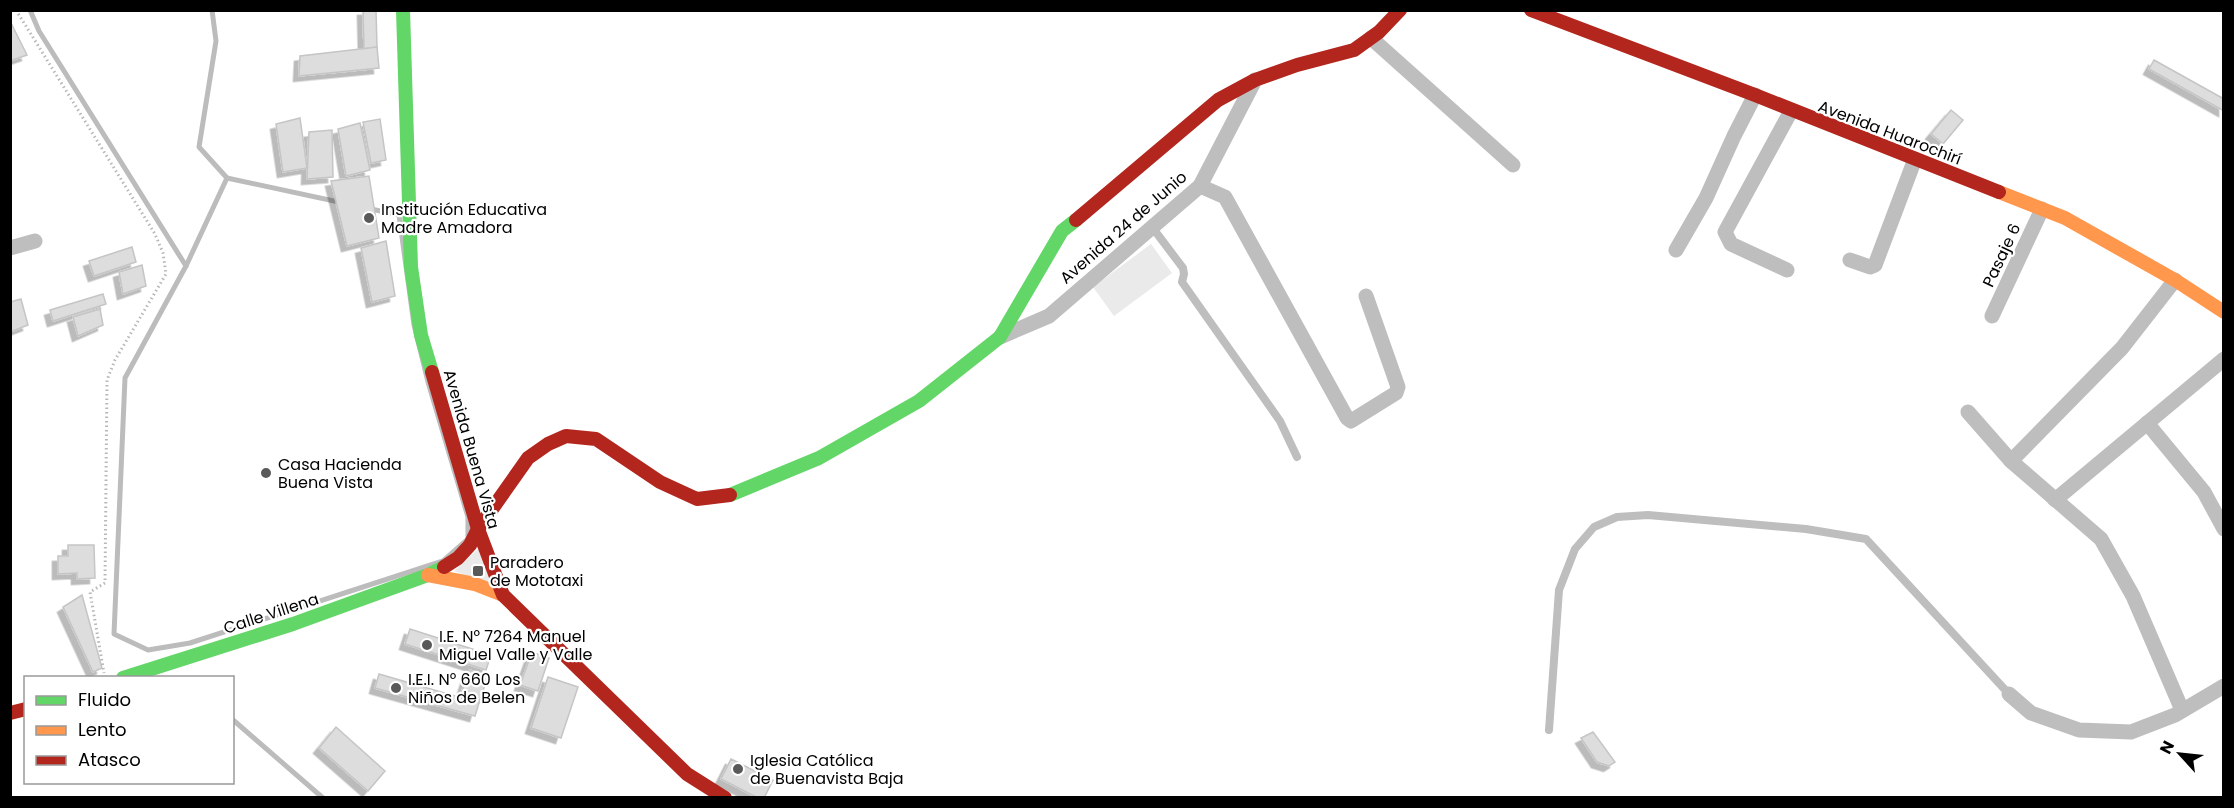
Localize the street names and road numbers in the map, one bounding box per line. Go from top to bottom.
street label: Avenida Huarochirí [1815,95,1965,170]
street label: Avenida 24 de Junio [1055,166,1192,289]
street label: Pasaje 6 [1977,220,2026,291]
street label: Avenida Buena Vista [438,367,505,532]
street label: Calle Villena [221,587,322,640]

